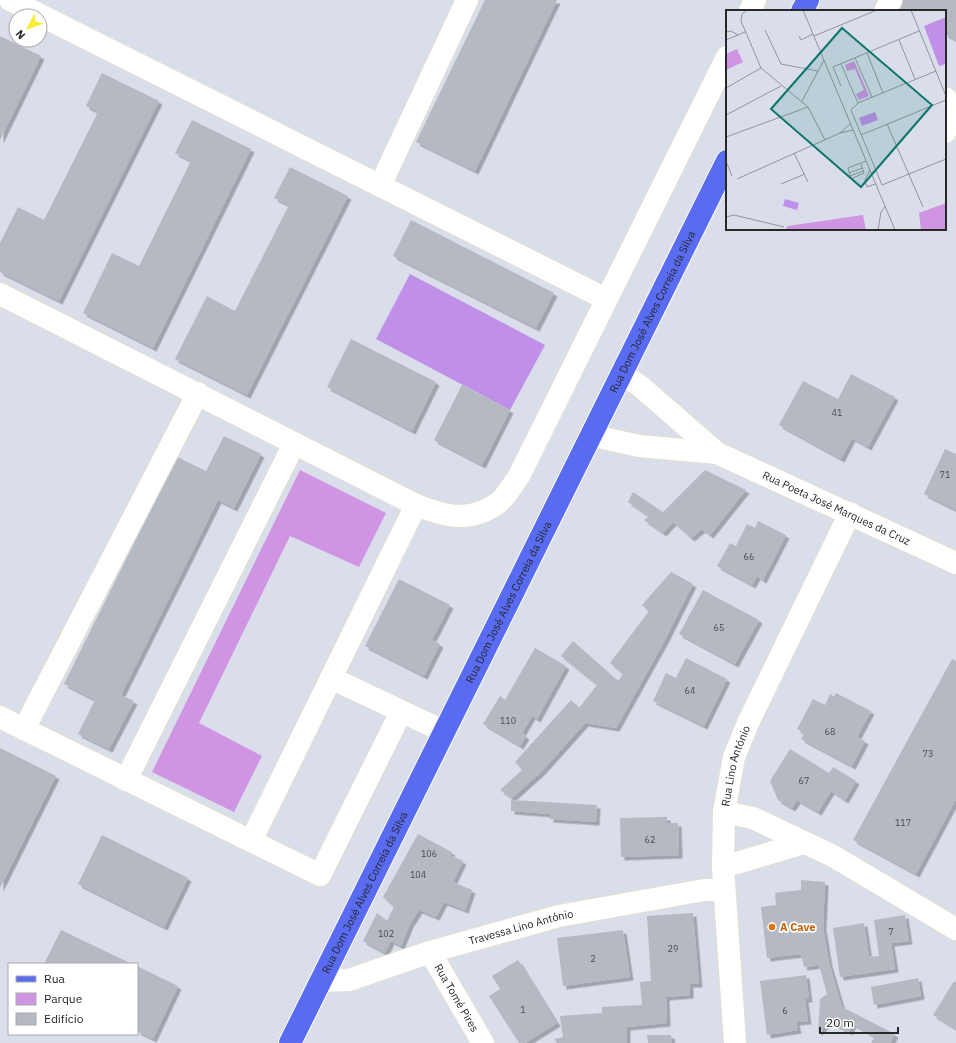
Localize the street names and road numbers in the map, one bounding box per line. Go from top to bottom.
street label: Rua Dom José Alves Correia da Silva [606,228,698,395]
street label: Rua Poeta José Marques da Cruz [760,468,913,548]
street label: Rua Dom José Alves Correia da Silva [462,519,555,686]
street label: Rua Lino António [718,723,753,808]
street label: Rua Dom José Alves Correia da Silva [319,809,411,976]
street label: Travessa Lino António [467,907,574,948]
street label: Rua Tomé Pires [431,961,482,1034]

